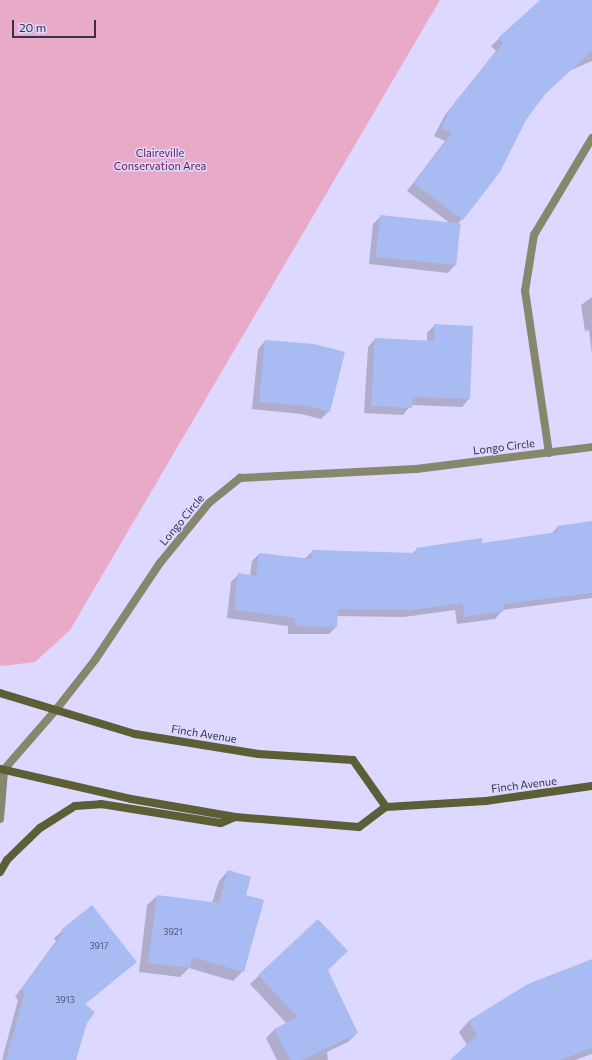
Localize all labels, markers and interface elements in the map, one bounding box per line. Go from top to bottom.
scale bar [14,12,98,38]
text: 20 m [19,20,46,34]
park label: Claireville Conservation Area [114,147,206,173]
street label: Longo Circle [472,437,536,457]
street label: Longo Circle [157,492,207,548]
street label: Finch Avenue [170,722,238,746]
street label: Finch Avenue [490,774,558,796]
house number: 3921 [163,927,183,937]
house number: 3917 [89,941,109,951]
house number: 3913 [55,995,75,1005]

